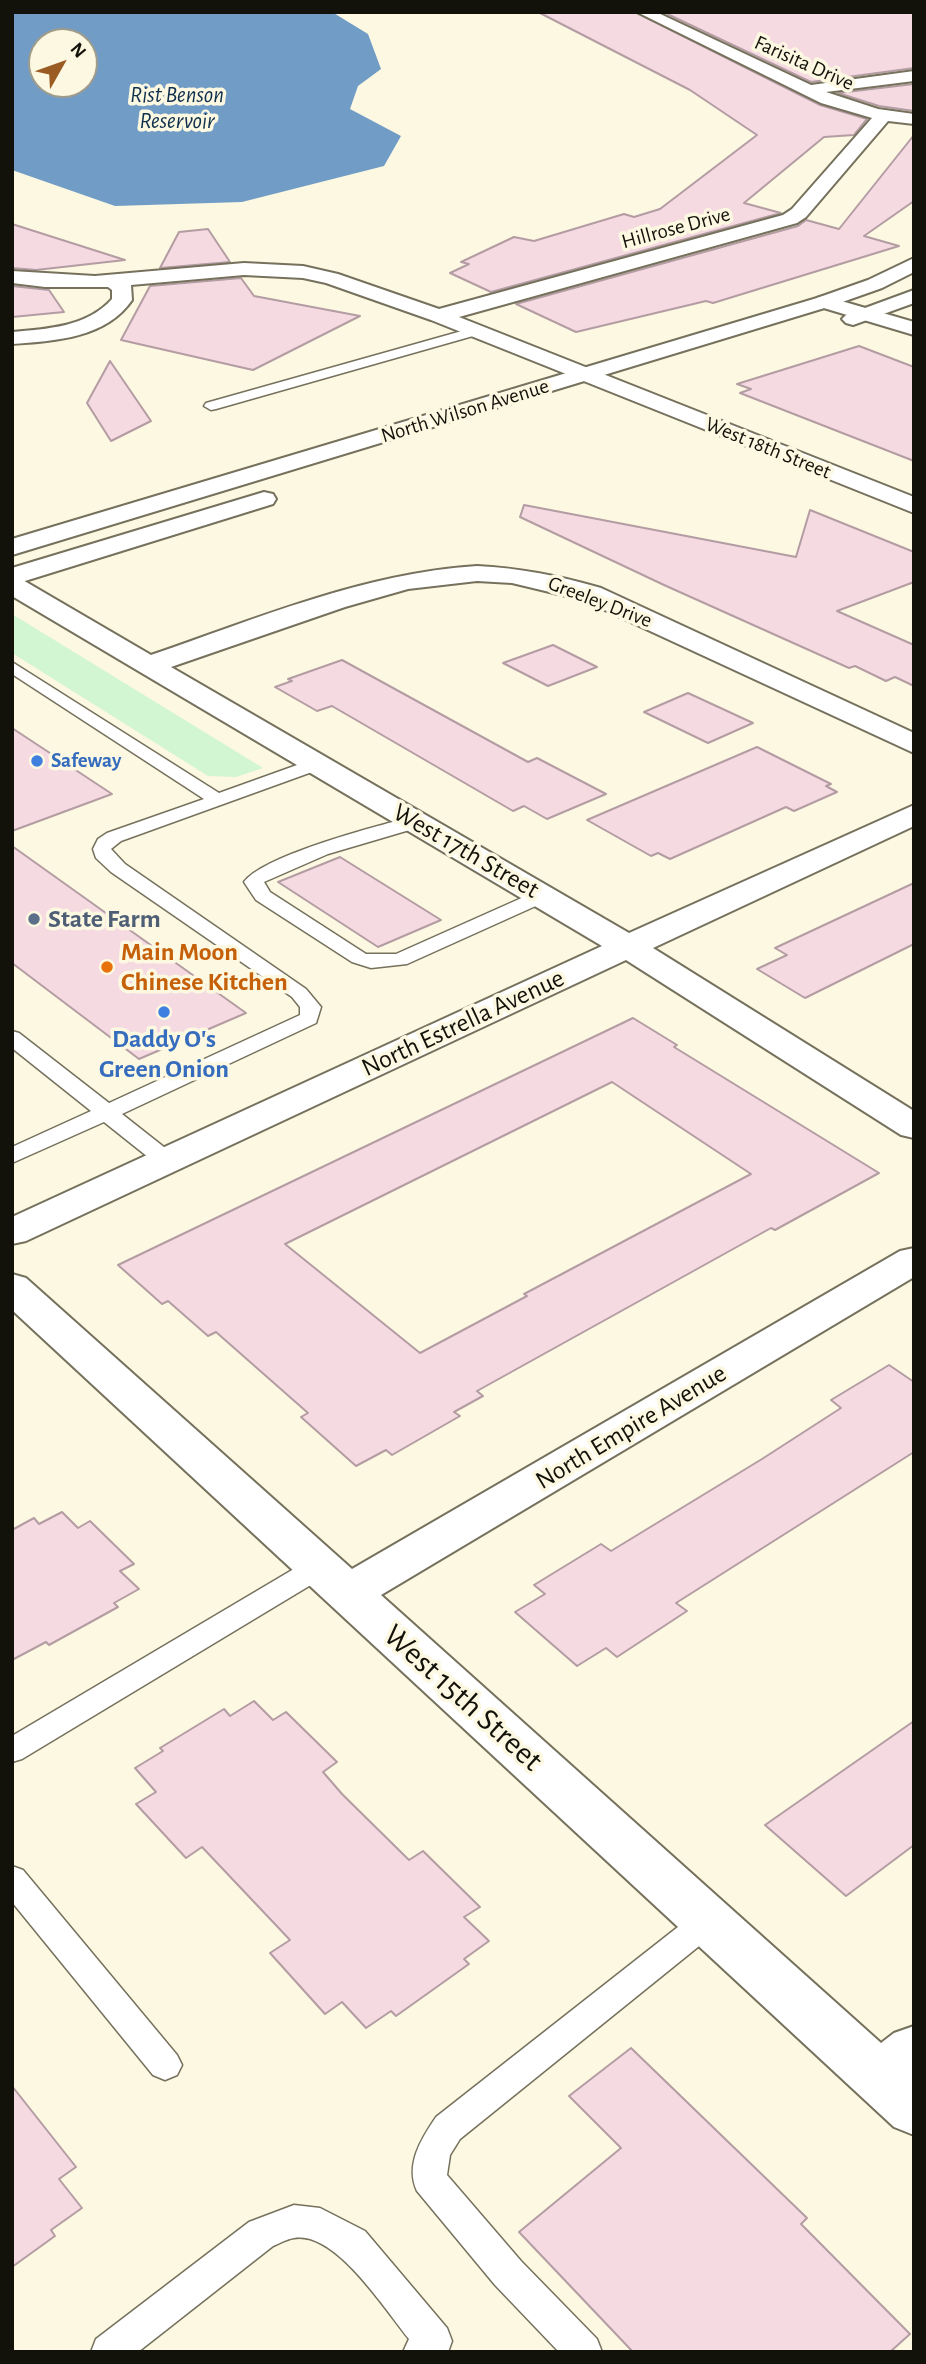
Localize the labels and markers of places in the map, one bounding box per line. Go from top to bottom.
place label: Safeway [51,748,121,774]
marker: Safeway [29,753,45,769]
place label: State Farm [48,903,161,935]
marker: State Farm [26,911,42,927]
place label: Main Moon Chinese Kitchen [121,936,288,998]
marker: Main Moon Chinese Kitchen [99,959,115,975]
marker: Daddy O's Green Onion [156,1004,172,1020]
place label: Daddy O's Green Onion [99,1023,229,1084]

